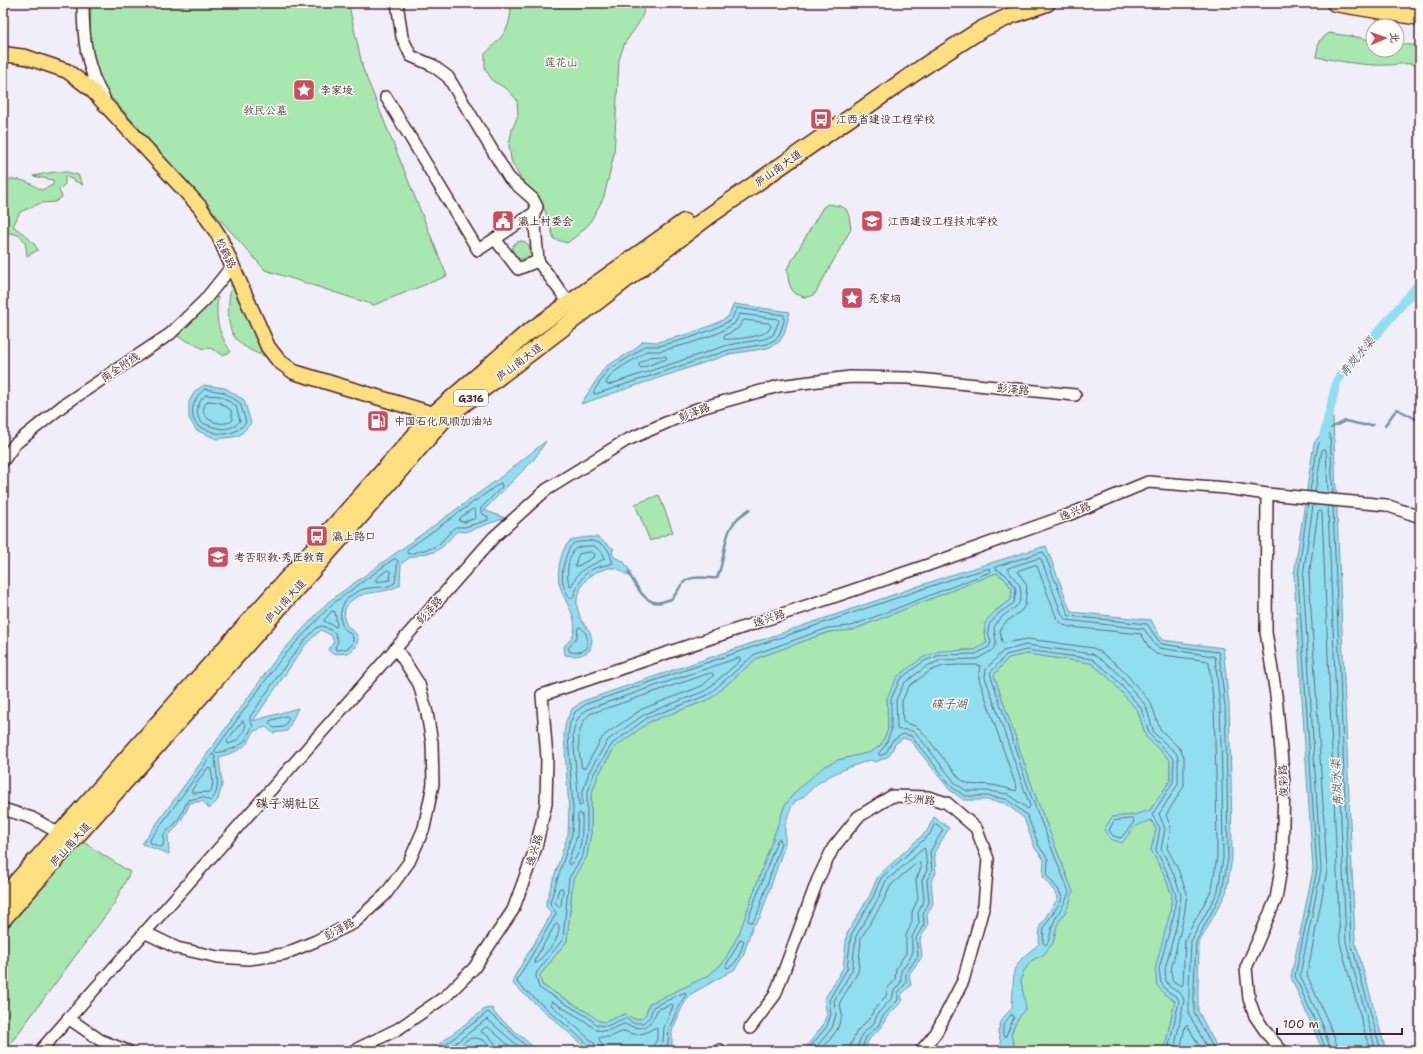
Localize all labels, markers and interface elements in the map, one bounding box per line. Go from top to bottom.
north arrow [1365,18,1405,58]
text: 北 [1387,32,1402,43]
park label: 莲花山 [545,55,578,70]
place icon: 李家堎 [291,77,317,103]
place label: 李家堎 [320,83,353,98]
park label: 教民公墓 [243,103,287,118]
bus stop icon: 江西省建设工程学校 [808,106,834,132]
place label: 江西省建设工程学校 [836,112,935,127]
street label: 庐山南大道 [751,146,805,190]
public building icon: 瀛上村委会 [490,208,516,234]
school or university icon: 江西建设工程技术学校 [859,208,885,234]
place label: 瀛上村委会 [518,214,573,229]
place label: 江西建设工程技术学校 [888,214,998,229]
street label: 松鹤路 [212,235,239,271]
place icon: 充家垴 [839,285,865,311]
place label: 充家垴 [868,291,901,306]
water label: 青岚水渠 [1335,333,1379,381]
street label: 庐山南大道 [493,340,546,385]
street label: 南全附线 [98,349,143,386]
street label: 彭泽路 [996,380,1030,399]
road number: G316 [454,390,488,406]
street label: 彭泽路 [676,400,712,425]
fuel station icon: 中国石化风顺加油站 [365,408,391,434]
place label: 中国石化风顺加油站 [394,414,493,429]
street label: 逸兴路 [1057,498,1093,525]
bus stop icon: 瀛上路口 [304,523,330,549]
place label: 瀛上路口 [332,529,376,544]
school or university icon: 考否职教·秀匠教育 [205,544,231,570]
place label: 考否职教·秀匠教育 [234,550,325,565]
street label: 庐山南大道 [261,576,309,627]
street label: 彭泽路 [413,593,446,628]
street label: 逸兴路 [751,606,787,631]
water label: 碟子湖 [931,696,968,712]
water label: 青岚水渠 [1328,758,1346,807]
street label: 俊彩路 [1275,764,1292,798]
street label: 长洲路 [902,790,936,809]
district label: 碟子湖社区 [255,795,321,812]
street label: 庐山南大道 [46,819,94,870]
street label: 逸兴路 [522,832,546,868]
street label: 彭泽路 [321,915,357,944]
scale bar [1277,1010,1402,1036]
text: 100 m [1283,1016,1319,1032]

